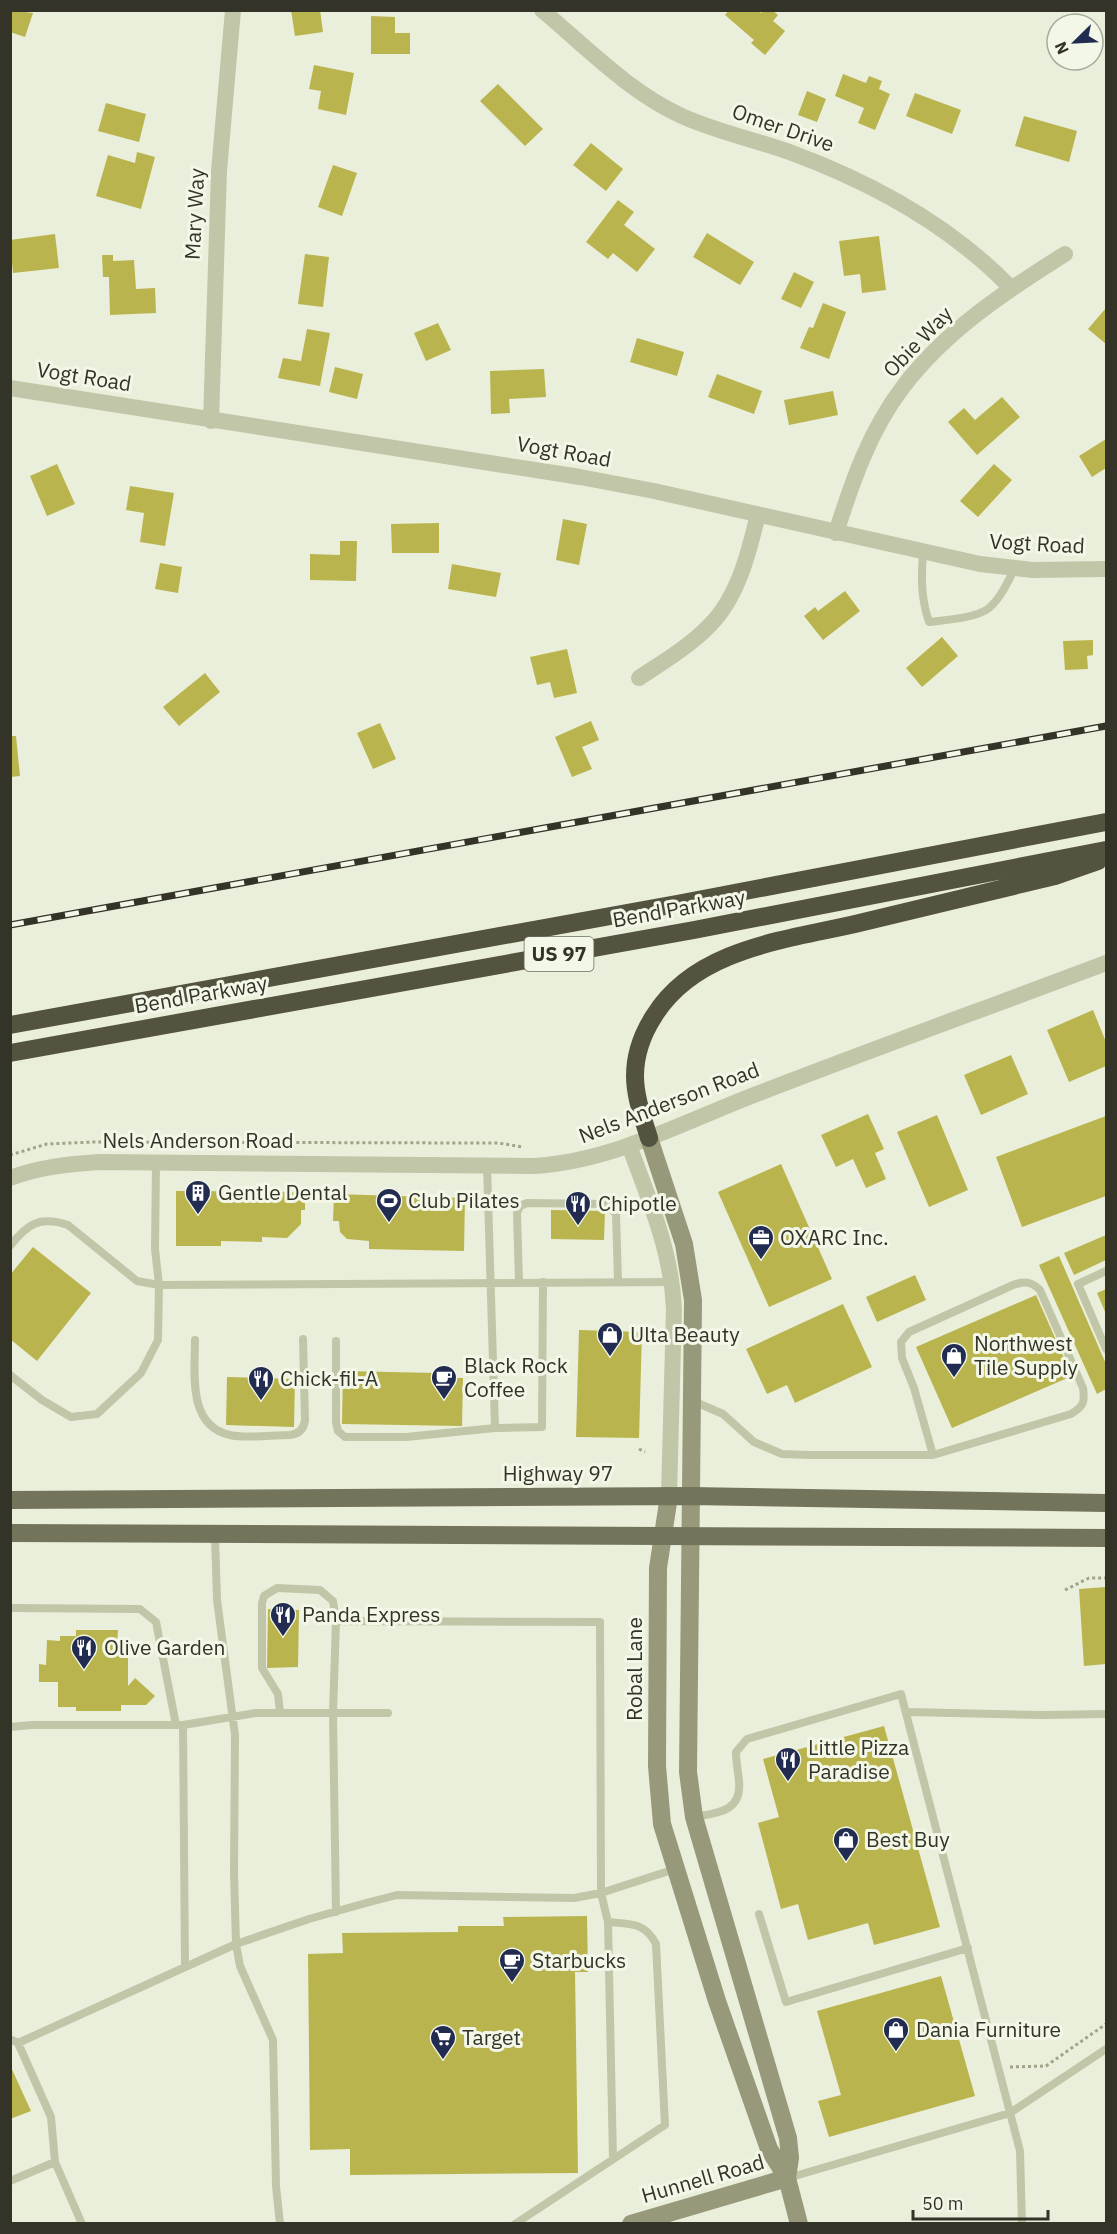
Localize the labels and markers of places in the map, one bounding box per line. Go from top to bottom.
building icon: Gentle Dental [183,1178,213,1216]
place label: Gentle Dental [218,1178,348,1206]
sports icon: Club Pilates [374,1186,404,1224]
place label: Club Pilates [408,1186,520,1214]
restaurant icon: Chipotle [563,1189,593,1227]
place label: Chipotle [598,1189,677,1217]
office icon: OXARC Inc. [746,1223,776,1261]
place label: OXARC Inc. [780,1223,889,1251]
shop icon: Ulta Beauty [595,1320,625,1358]
place label: Ulta Beauty [630,1320,740,1348]
place label: Northwest Tile Supply [974,1329,1078,1381]
shop icon: Northwest Tile Supply [939,1341,969,1379]
place label: Black Rock Coffee [464,1351,568,1403]
cafe icon: Black Rock Coffee [429,1363,459,1401]
restaurant icon: Chick-fil-A [246,1364,276,1402]
place label: Chick-fil-A [280,1364,378,1392]
restaurant icon: Panda Express [268,1600,298,1638]
place label: Panda Express [302,1600,441,1628]
restaurant icon: Olive Garden [69,1633,99,1671]
place label: Olive Garden [104,1633,226,1661]
place label: Little Pizza Paradise [808,1733,909,1785]
restaurant icon: Little Pizza Paradise [773,1745,803,1783]
shop icon: Best Buy [831,1825,861,1863]
place label: Best Buy [866,1825,950,1853]
cafe icon: Starbucks [497,1946,527,1984]
place label: Starbucks [532,1946,626,1974]
shop icon: Dania Furniture [881,2015,911,2053]
place label: Dania Furniture [916,2015,1061,2043]
supermarket icon: Target [428,2023,458,2061]
place label: Target [462,2023,521,2051]

